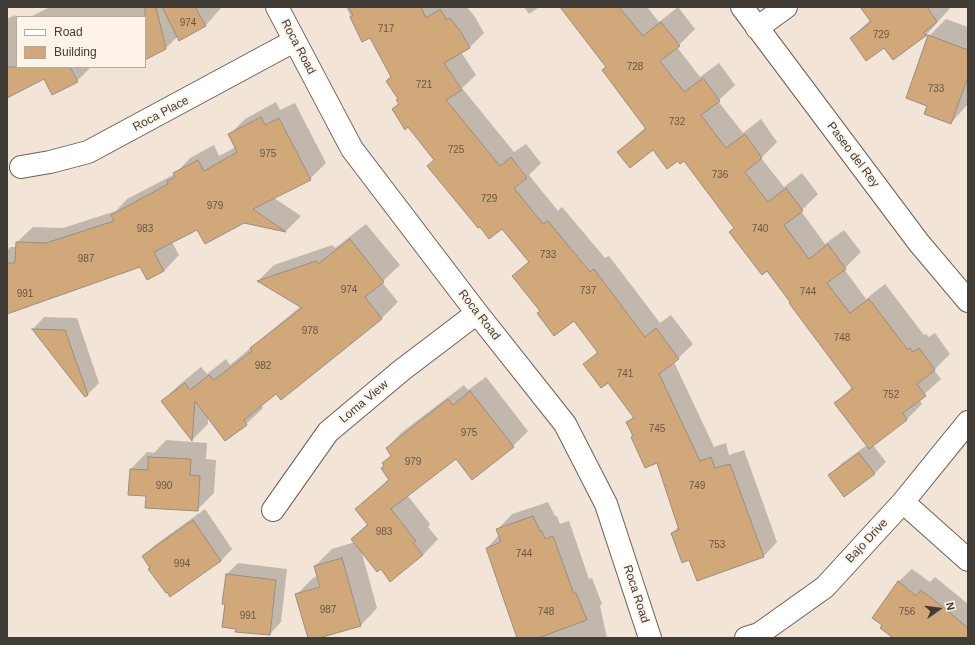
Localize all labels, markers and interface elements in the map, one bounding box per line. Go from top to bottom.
legend [16,16,146,68]
house number: 974 [180,17,196,29]
street label: Roca Road [278,17,318,77]
house number: 717 [378,23,394,35]
text: Road [54,25,83,39]
house number: 729 [873,29,889,41]
text: Building [54,45,97,59]
house number: 728 [627,61,643,73]
house number: 721 [416,79,432,91]
house number: 733 [928,83,944,95]
street label: Roca Place [131,93,191,135]
house number: 732 [669,116,685,128]
street label: Paseo del Rey [824,120,882,190]
house number: 725 [448,144,464,156]
house number: 975 [260,148,276,160]
house number: 736 [712,169,728,181]
house number: 729 [481,193,497,205]
house number: 979 [207,200,223,212]
house number: 983 [137,223,153,235]
house number: 740 [752,223,768,235]
house number: 733 [540,249,556,261]
house number: 987 [78,253,94,265]
house number: 974 [341,284,357,296]
house number: 737 [580,285,596,297]
house number: 744 [800,286,816,298]
street label: Roca Road [455,287,503,343]
house number: 991 [17,288,33,300]
house number: 978 [302,325,318,337]
house number: 748 [834,332,850,344]
house number: 982 [255,360,271,372]
house number: 741 [617,368,633,380]
street label: Loma View [337,377,391,427]
house number: 752 [883,389,899,401]
house number: 745 [649,423,665,435]
house number: 975 [461,427,477,439]
house number: 979 [405,456,421,468]
house number: 990 [156,480,172,492]
house number: 749 [689,480,705,492]
street label: Bajo Drive [843,516,891,566]
house number: 983 [376,526,392,538]
house number: 753 [709,539,725,551]
house number: 744 [516,548,532,560]
house number: 994 [174,558,190,570]
street label: Roca Road [620,563,652,625]
north arrow [919,589,959,629]
text: N [944,601,957,611]
house number: 987 [320,604,336,616]
house number: 748 [538,606,554,618]
house number: 756 [899,606,915,618]
house number: 991 [240,610,256,622]

